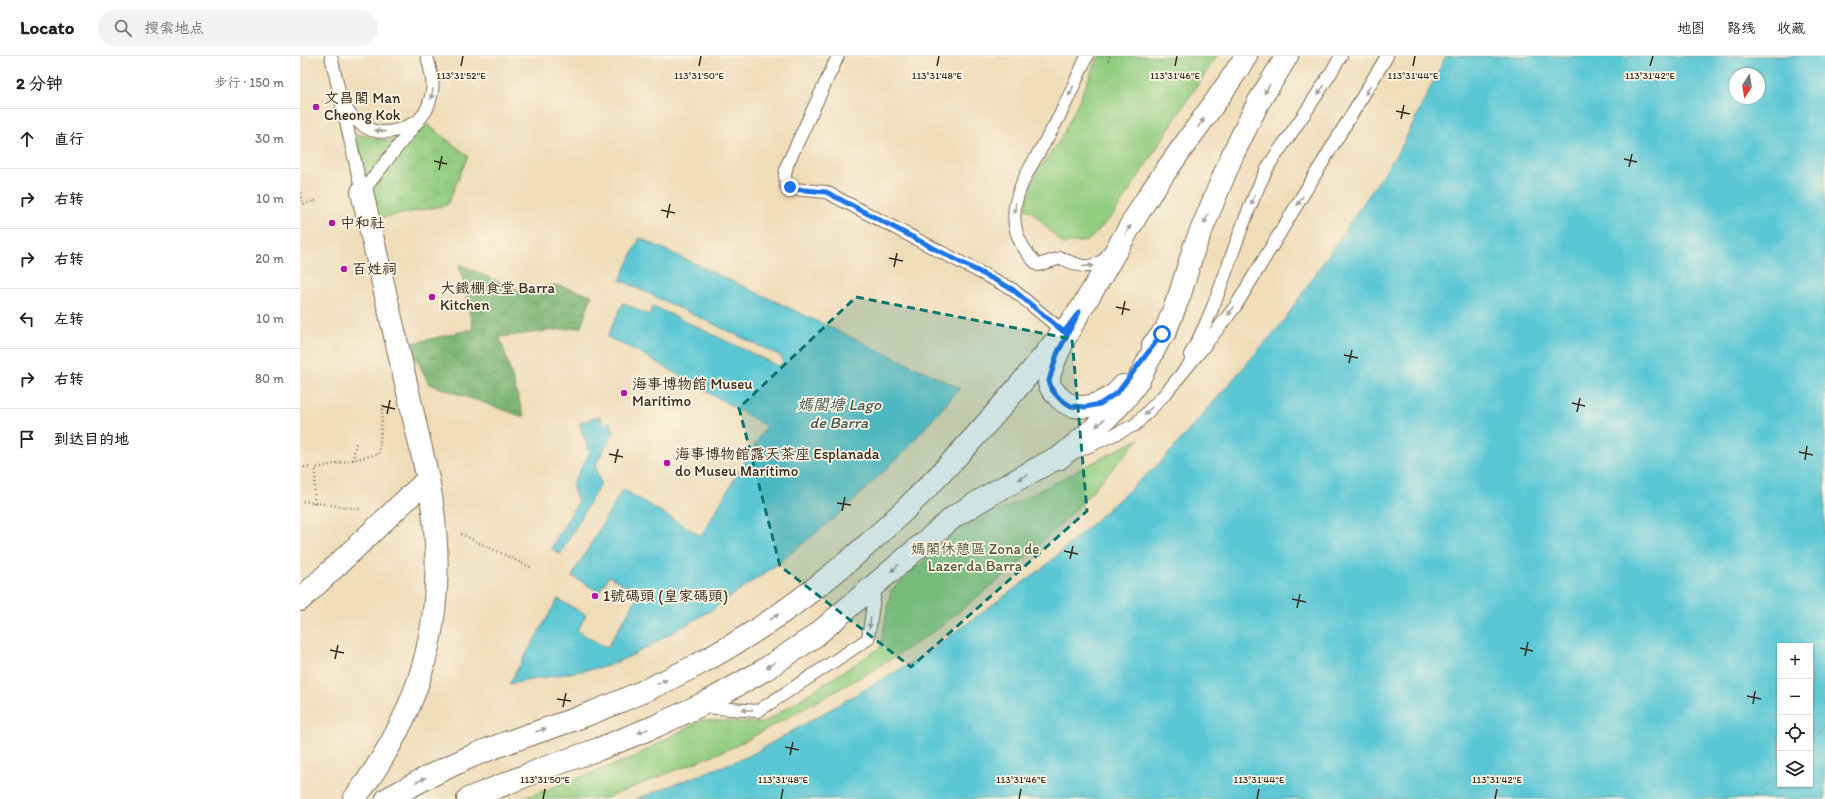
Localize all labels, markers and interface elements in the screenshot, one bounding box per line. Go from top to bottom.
search box [98,10,378,46]
text: Locato [20,16,74,39]
icon: search [112,17,134,39]
text: 搜索地点 [144,19,204,37]
text: 地图 [1677,20,1705,37]
text: 路线 [1727,20,1755,37]
text: 收藏 [1777,20,1805,37]
north arrow [1729,68,1765,104]
text: 113°31'52"E [436,69,486,82]
text: 113°31'50"E [674,69,725,82]
text: 113°31'48"E [912,69,963,82]
text: 113°31'46"E [1150,69,1201,82]
text: 113°31'44"E [1388,69,1439,82]
text: 113°31'42"E [1625,69,1676,82]
text: 2 分钟 [16,73,63,93]
text: 步行 · 150 m [214,75,284,90]
one-way arrow [1263,83,1270,95]
one-way arrow [1317,84,1325,95]
one-way arrow [1364,84,1371,96]
one-way arrow [1068,86,1074,97]
one-way arrow [428,88,434,100]
place label: 文昌閣 Man Cheong Kok [324,89,401,124]
marker: 文昌閣 Man Cheong Kok [311,102,321,112]
one-way arrow [1197,118,1205,128]
icon: ahead [16,128,38,150]
one-way arrow [374,128,386,134]
text: 直行 [54,130,84,148]
text: 30 m [255,131,284,146]
route end [781,178,799,196]
icon: right [16,188,38,210]
text: 右转 [54,190,84,208]
text: 10 m [256,191,284,206]
one-way arrow [1250,194,1256,206]
one-way arrow [1296,196,1304,206]
one-way arrow [1012,202,1018,214]
place label: 中和社 [340,214,385,232]
one-way arrow [1202,214,1208,226]
marker: 中和社 [327,218,337,228]
one-way arrow [1125,224,1132,236]
icon: right [16,248,38,270]
text: 右转 [54,250,84,268]
text: 20 m [255,251,284,266]
place label: 百姓祠 [352,260,397,278]
one-way arrow [1082,263,1094,269]
marker: 百姓祠 [339,264,349,274]
place label: 大鐵棚食堂 Barra Kitchen [440,279,555,314]
marker: 大鐵棚食堂 Barra Kitchen [427,292,437,302]
one-way arrow [1227,306,1235,317]
icon: left [16,308,38,330]
text: 左转 [54,310,84,328]
text: 10 m [256,311,284,326]
route start [1153,325,1171,343]
icon: right [16,368,38,390]
text: 右转 [54,370,84,388]
text: 80 m [255,371,284,386]
place label: 海事博物館 Museu Marítimo [632,375,753,410]
marker: 海事博物館 Museu Marítimo [619,388,629,398]
water label: 媽閣塘 Lago de Barra [797,395,882,432]
one-way arrow [1143,406,1153,416]
one-way arrow [1096,418,1105,427]
icon: arrive [16,428,38,450]
text: 到达目的地 [54,430,129,448]
place label: 海事博物館露天茶座 Esplanada do Museu Marítimo [675,445,880,480]
marker: 海事博物館露天茶座 Esplanada do Museu Marítimo [662,458,672,468]
one-way arrow [1018,474,1029,481]
park label: 媽閣休憩區 Zona de Lazer da Barra [910,540,1040,575]
one-way arrow [890,563,900,572]
place label: 1號碼頭 (皇家碼頭) [603,587,728,605]
marker: 1號碼頭 (皇家碼頭) [590,591,600,601]
one-way arrow [769,613,779,621]
one-way arrow [867,617,873,629]
map controls [1777,643,1813,787]
button: + [1777,643,1813,679]
one-way arrow [766,661,776,669]
one-way arrow [656,679,668,685]
button: − [1777,679,1813,715]
one-way arrow [740,707,753,713]
button: locate [1777,715,1813,751]
one-way arrow [536,727,548,733]
one-way arrow [637,729,649,735]
button: layers [1777,751,1813,787]
text: 113°31'50"E [520,773,571,786]
text: 113°31'48"E [758,773,809,786]
text: 113°31'46"E [996,773,1047,786]
text: 113°31'44"E [1234,773,1285,786]
text: 113°31'42"E [1472,773,1523,786]
one-way arrow [416,777,427,783]

